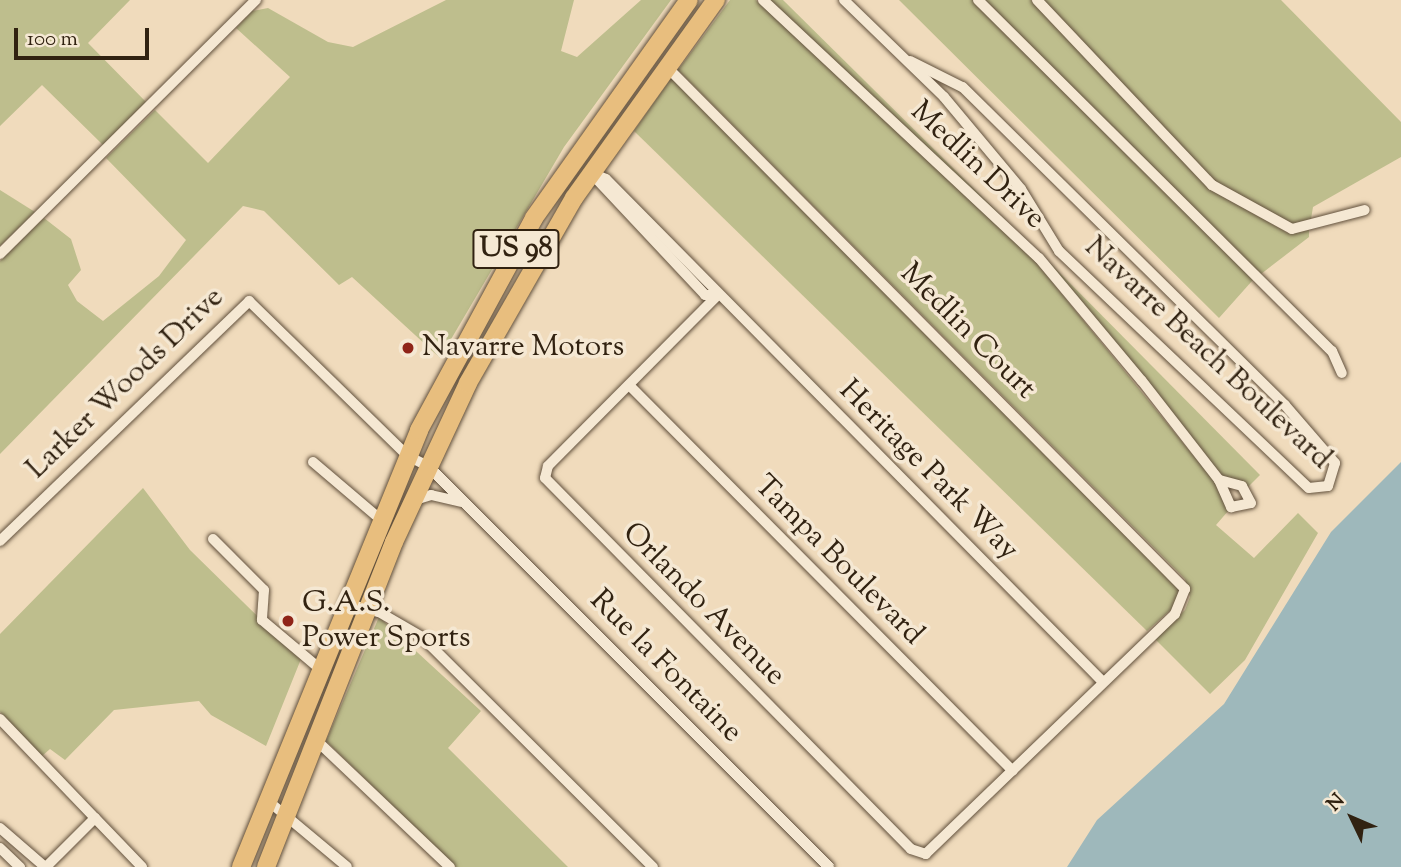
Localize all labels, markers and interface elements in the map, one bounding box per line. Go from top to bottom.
scale bar [18,14,152,58]
text: 100 m [27,25,78,55]
street label: Medlin Drive [902,94,1052,238]
road number: US 98 [472,224,560,274]
street label: Navarre Beach Boulevard [1076,230,1338,478]
street label: Medlin Court [891,256,1043,408]
street label: Larker Woods Drive [20,281,232,487]
place label: Navarre Motors [422,330,624,366]
marker: Navarre Motors [400,340,416,356]
street label: Heritage Park Way [831,374,1025,568]
street label: Tampa Boulevard [746,469,930,653]
street label: Orlando Avenue [614,516,792,694]
street label: Rue la Fontaine [581,583,749,751]
place label: G.A.S. Power Sports [302,586,471,656]
marker: G.A.S. Power Sports [280,613,296,629]
north arrow [1317,783,1387,853]
text: N [1322,788,1352,818]

